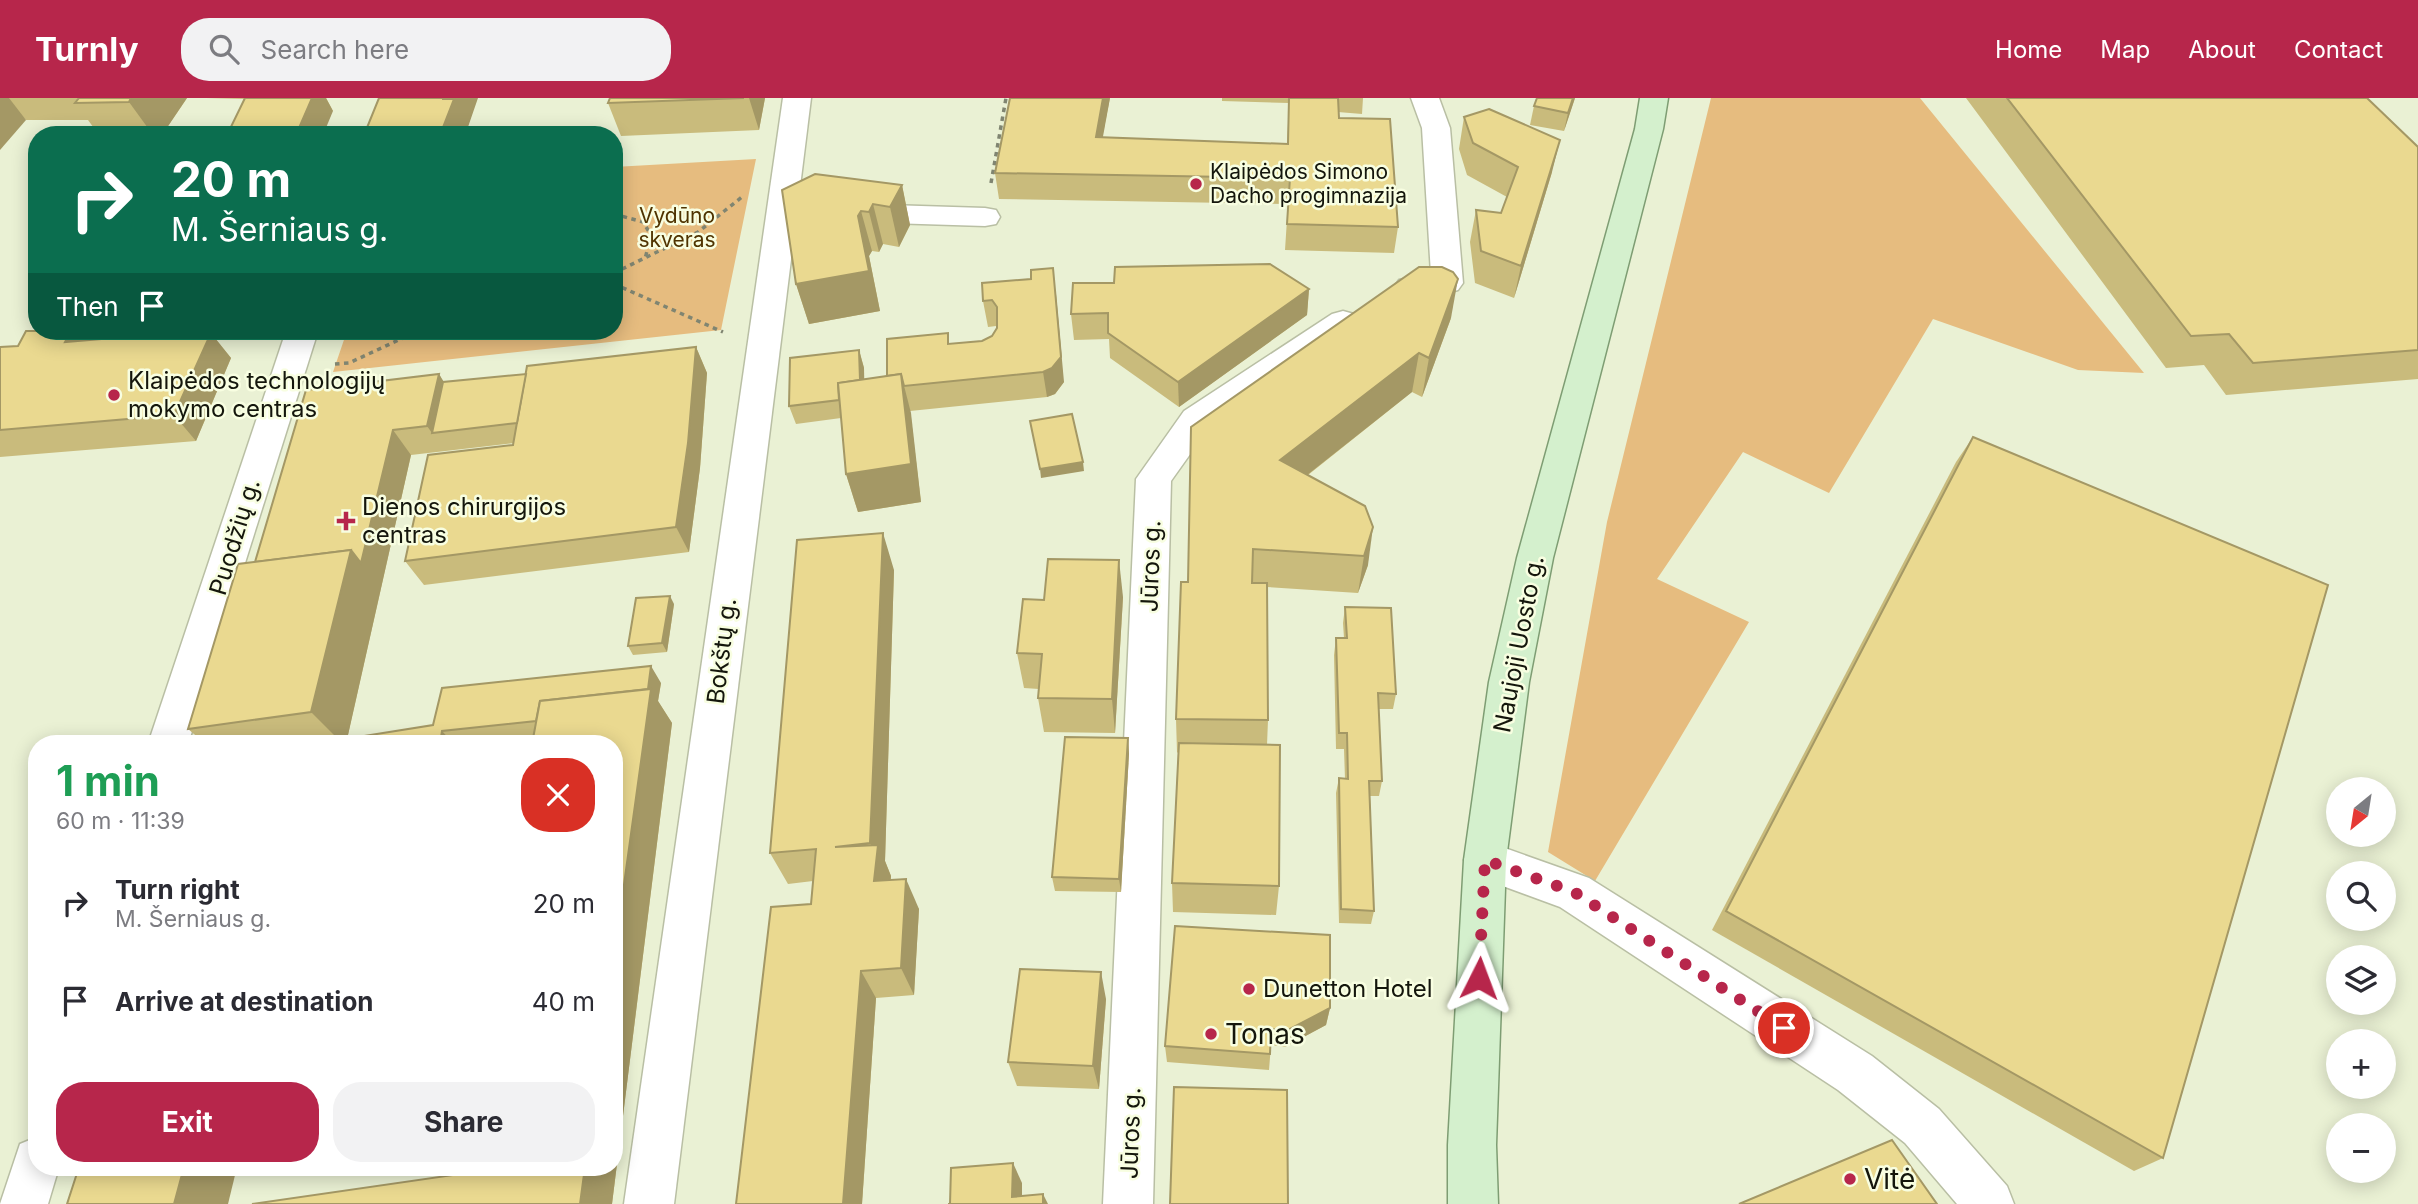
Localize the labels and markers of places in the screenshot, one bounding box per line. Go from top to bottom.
place label: Klaipėdos Simono Dacho progimnazija [1210,159,1407,208]
marker: Klaipėdos Simono Dacho progimnazija [1188,176,1204,192]
place label: Klaipėdos technologijų mokymo centras [128,366,385,423]
marker: Klaipėdos technologijų mokymo centras [106,387,122,403]
place label: Dienos chirurgijos centras [362,492,566,549]
marker: Dienos chirurgijos centras [336,511,356,531]
place label: Dunetton Hotel [1263,974,1433,1003]
marker: Dunetton Hotel [1241,981,1257,997]
pin [1754,998,1814,1058]
place label: Tonas [1225,1017,1305,1051]
marker: Tonas [1203,1026,1219,1042]
place label: Vitė [1864,1162,1915,1196]
marker: Vitė [1842,1171,1858,1187]

